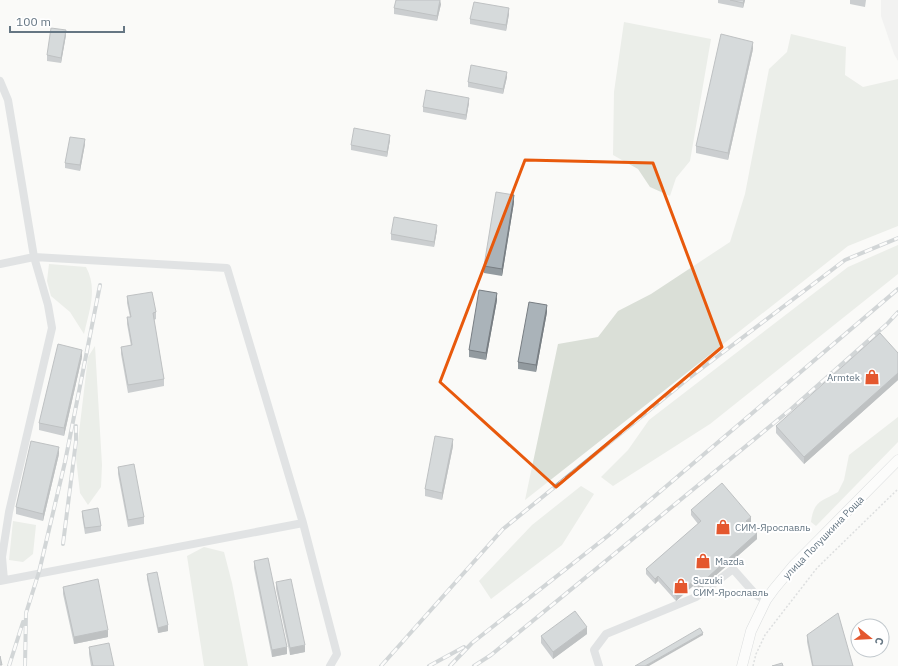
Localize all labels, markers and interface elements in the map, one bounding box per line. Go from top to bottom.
scale bar [10,8,124,34]
text: 100 m [16,14,51,29]
shop icon: Armtek [863,368,881,386]
place label: Armtek [827,371,861,384]
street label: улица Полушкина Роща [780,492,867,582]
shop icon: СИМ-Ярославль [714,518,732,536]
place label: СИМ-Ярославль [735,521,810,534]
shop icon: Mazda [694,552,712,570]
place label: Mazda [715,555,745,568]
place label: Suzuki СИМ-Ярославль [693,574,768,599]
shop icon: Suzuki СИМ-Ярославль [672,577,690,595]
north arrow [850,618,890,658]
text: С [872,636,887,647]

